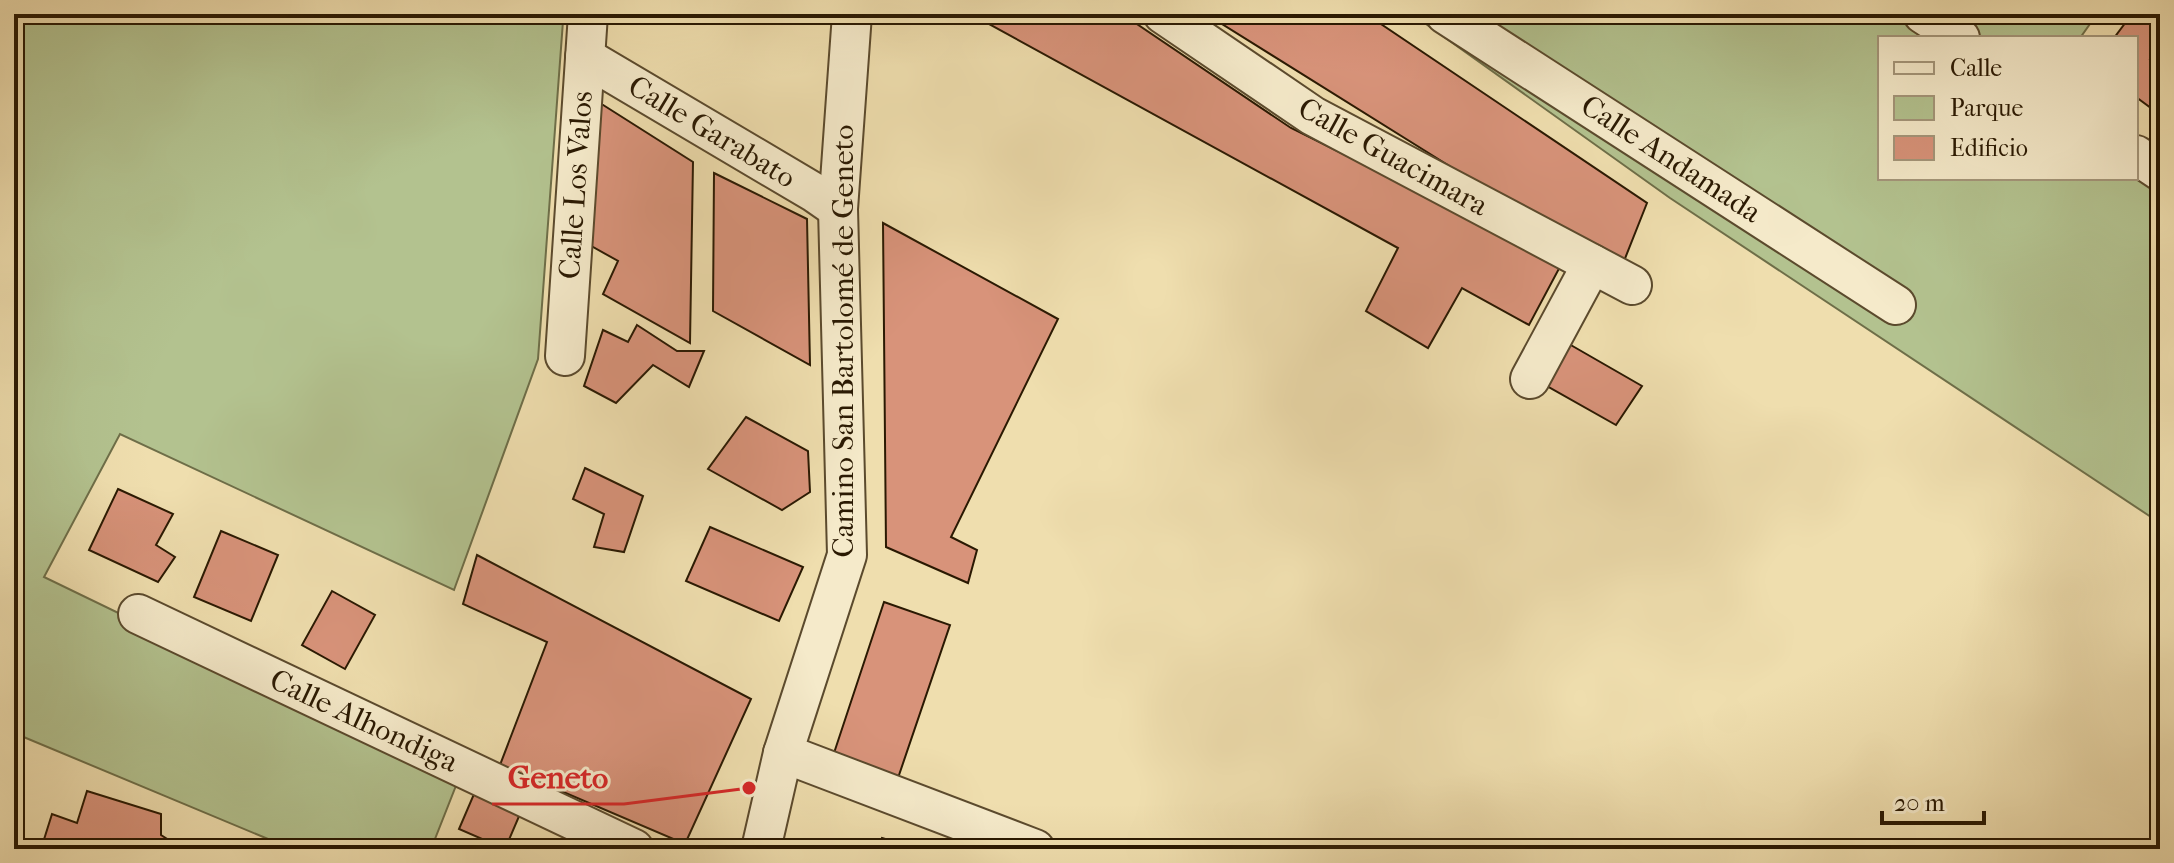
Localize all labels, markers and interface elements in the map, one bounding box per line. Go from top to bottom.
legend [1878,36,2138,180]
text: Calle [1950,54,2002,82]
street label: Calle Garabato [622,68,802,196]
street label: Calle Andamada [1574,88,1769,231]
street label: Calle Los Valos [552,90,600,280]
street label: Calle Guacimara [1292,90,1495,224]
text: Parque [1950,94,2023,122]
street label: Camino San Bartolomé de Geneto [826,125,861,557]
text: Edificio [1950,134,2028,162]
street label: Calle Alhondiga [264,662,465,780]
callout: Geneto [492,748,624,804]
text: Geneto [508,759,608,796]
scale bar [1882,775,1984,825]
text: 20 m [1894,789,1945,817]

